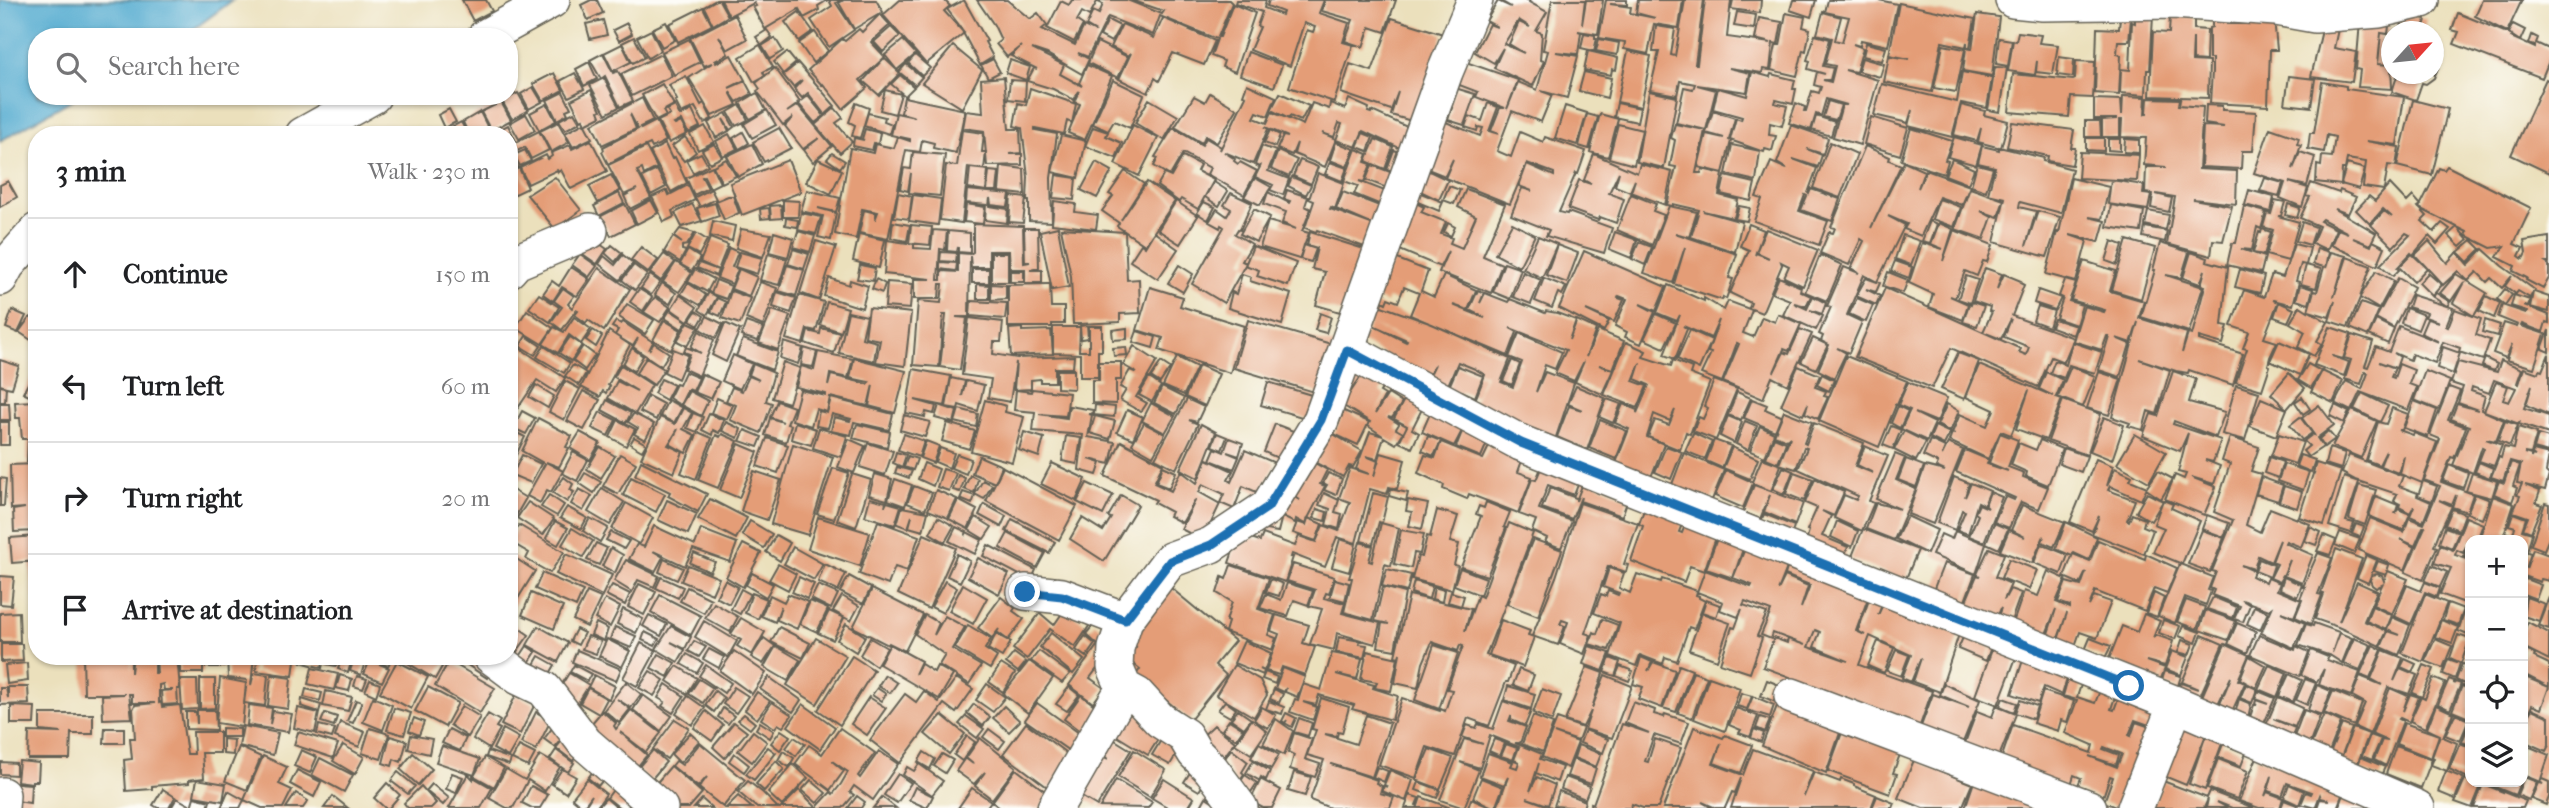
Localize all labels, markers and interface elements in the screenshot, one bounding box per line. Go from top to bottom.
north arrow [2381,21,2444,84]
search box [28,28,518,105]
icon: search [52,48,90,86]
text: Search here [108,51,240,82]
text: 3 min [56,154,126,189]
text: Walk · 230 m [368,158,490,185]
icon: ahead [56,255,94,293]
text: Continue [123,259,228,290]
text: 150 m [435,261,490,288]
icon: left [56,367,94,405]
text: Turn left [123,371,224,402]
text: 60 m [441,373,490,400]
icon: right [56,479,94,517]
text: Turn right [123,483,243,514]
text: 20 m [441,485,490,512]
map controls [2465,535,2528,787]
button: + [2465,535,2528,598]
route end [1009,576,1040,607]
icon: arrive [56,591,94,629]
text: Arrive at destination [123,595,353,626]
button: − [2465,598,2528,661]
button: locate [2465,661,2528,724]
route start [2113,670,2144,701]
button: layers [2465,724,2528,787]

